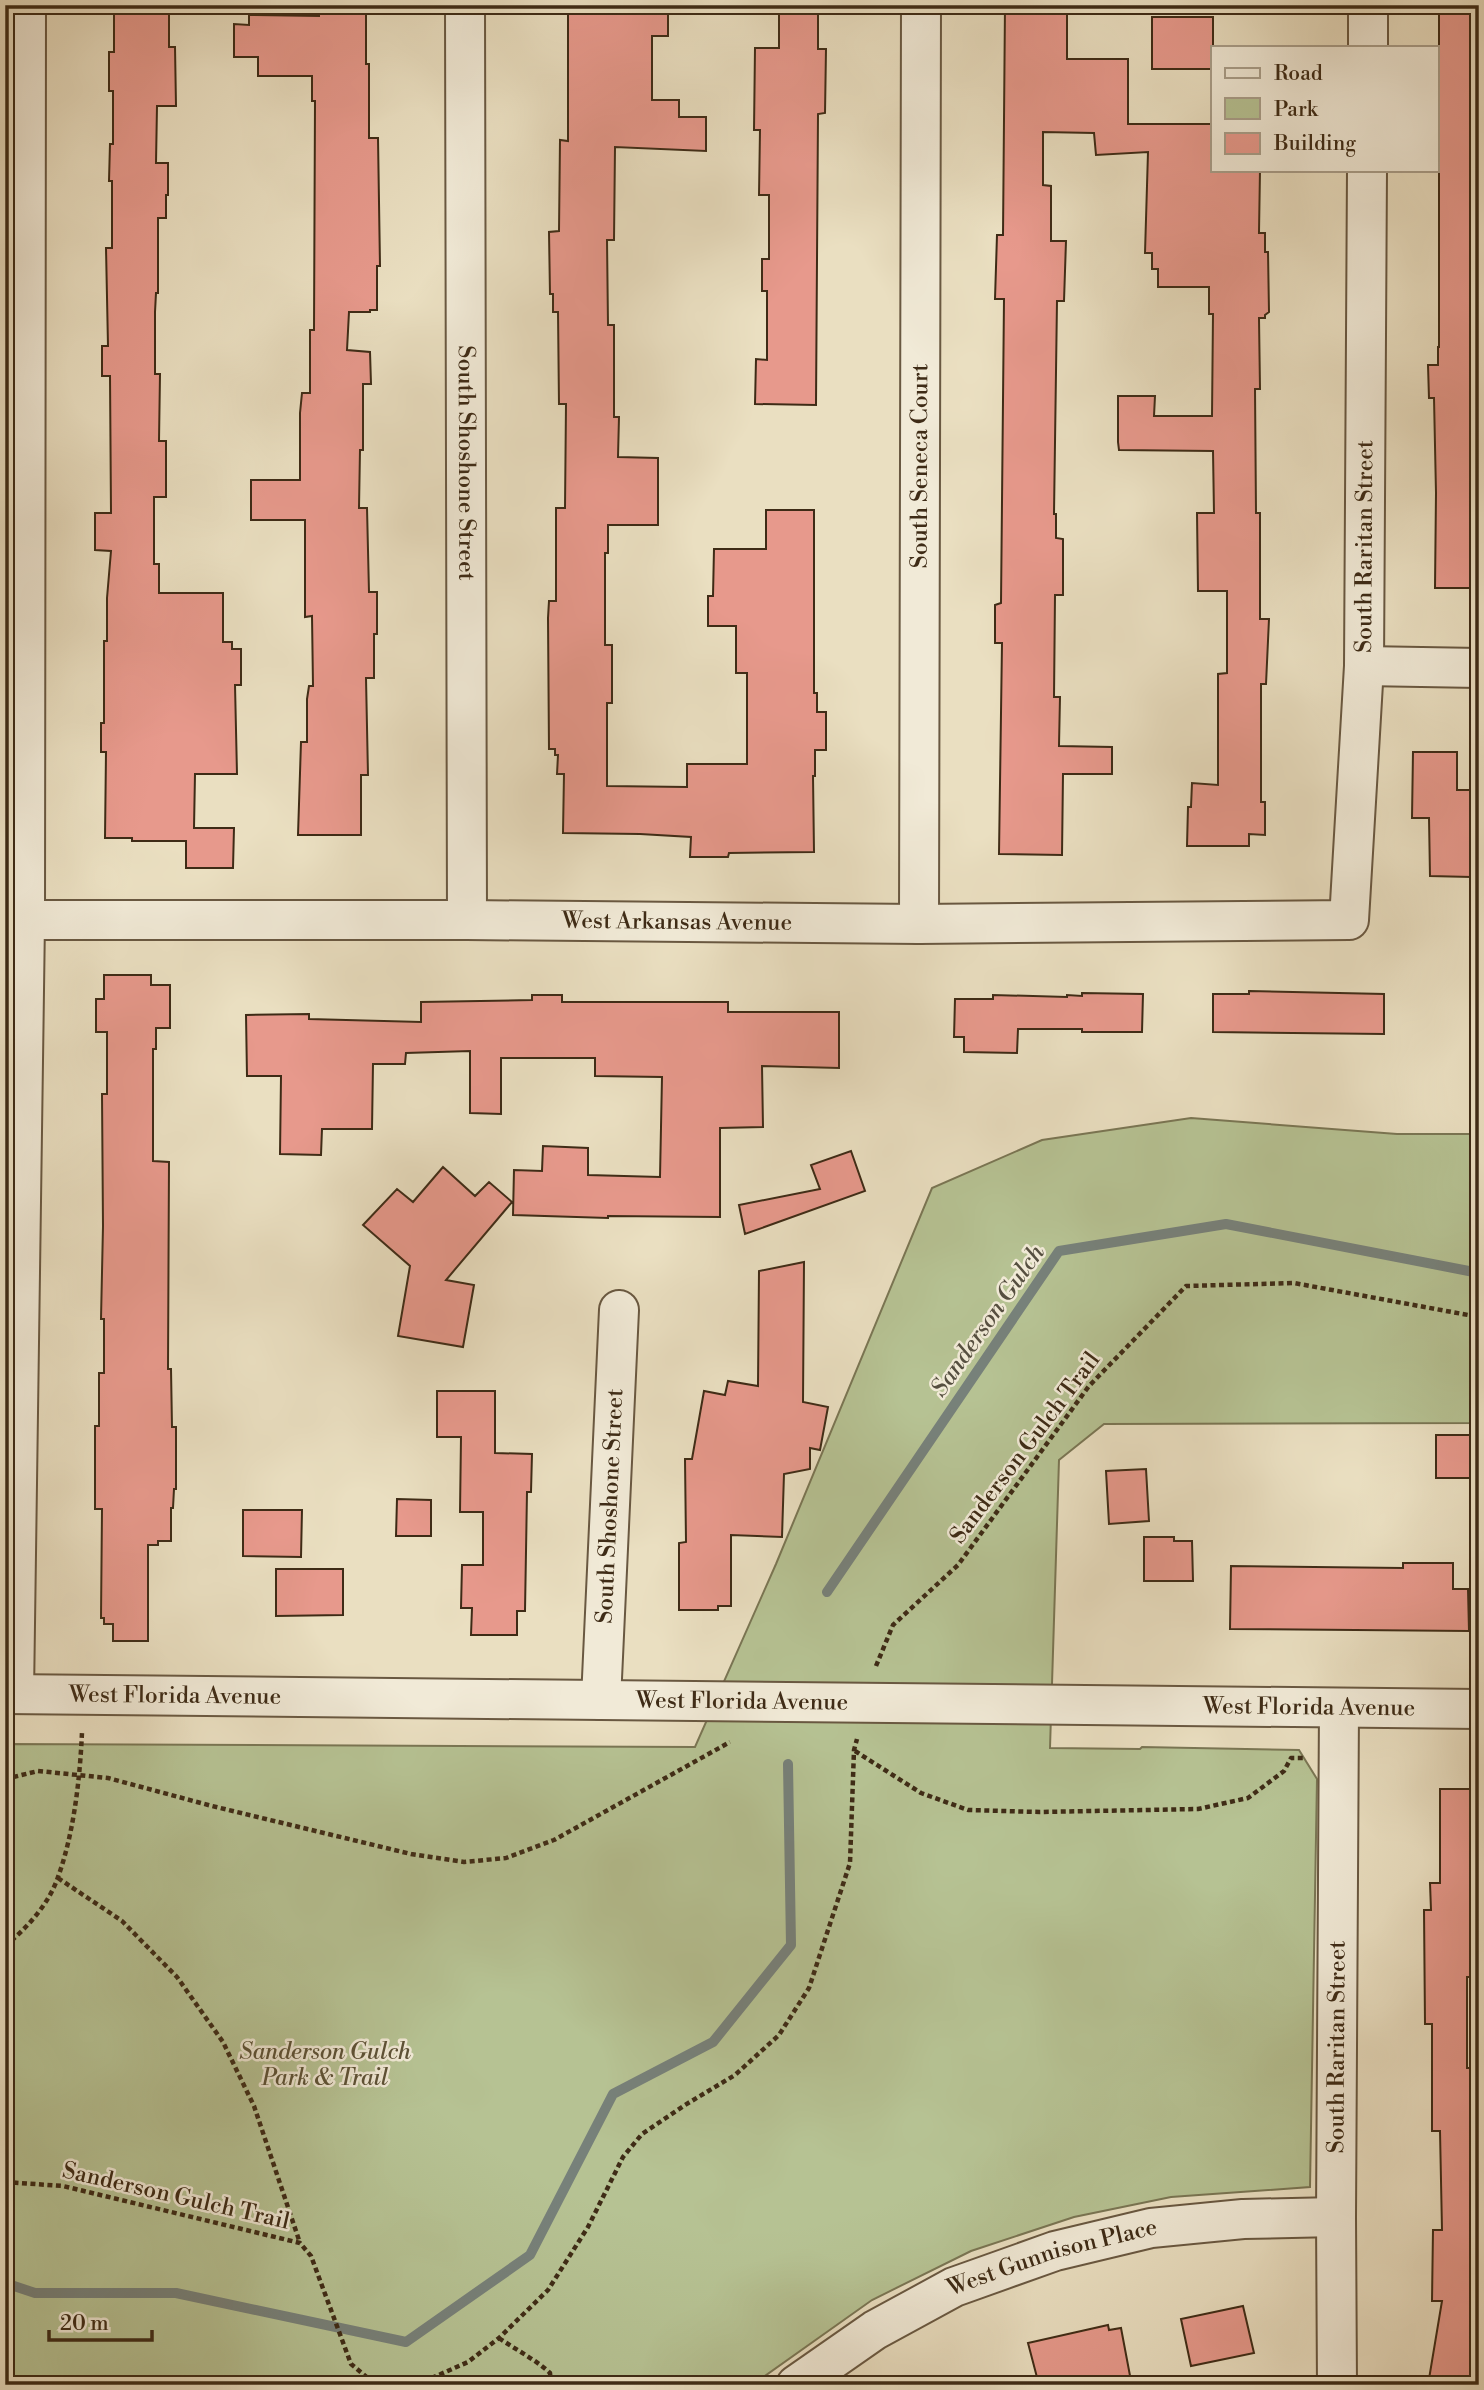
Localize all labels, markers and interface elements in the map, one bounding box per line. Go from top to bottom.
legend [1211,46,1438,172]
text: Road [1274,61,1323,87]
text: Park [1274,97,1319,123]
text: Building [1273,131,1356,157]
street label: South Shoshone Street [452,345,480,581]
street label: South Seneca Court [906,363,934,569]
street label: South Raritan Street [1350,440,1379,653]
street label: West Arkansas Avenue [561,907,792,937]
water label: Sanderson Gulch [924,1239,1052,1403]
street label: Sanderson Gulch Trail [944,1347,1106,1549]
street label: South Shoshone Street [591,1388,629,1624]
street label: West Florida Avenue [68,1681,281,1711]
street label: West Florida Avenue [635,1686,848,1717]
street label: West Florida Avenue [1202,1692,1415,1722]
street label: South Raritan Street [1322,1940,1352,2154]
park label: Sanderson Gulch Park & Trail [239,2038,411,2092]
street label: Sanderson Gulch Trail [60,2156,293,2236]
street label: West Gunnison Place [942,2213,1158,2303]
scale bar [49,2299,152,2343]
text: 20 m [60,2311,109,2337]

